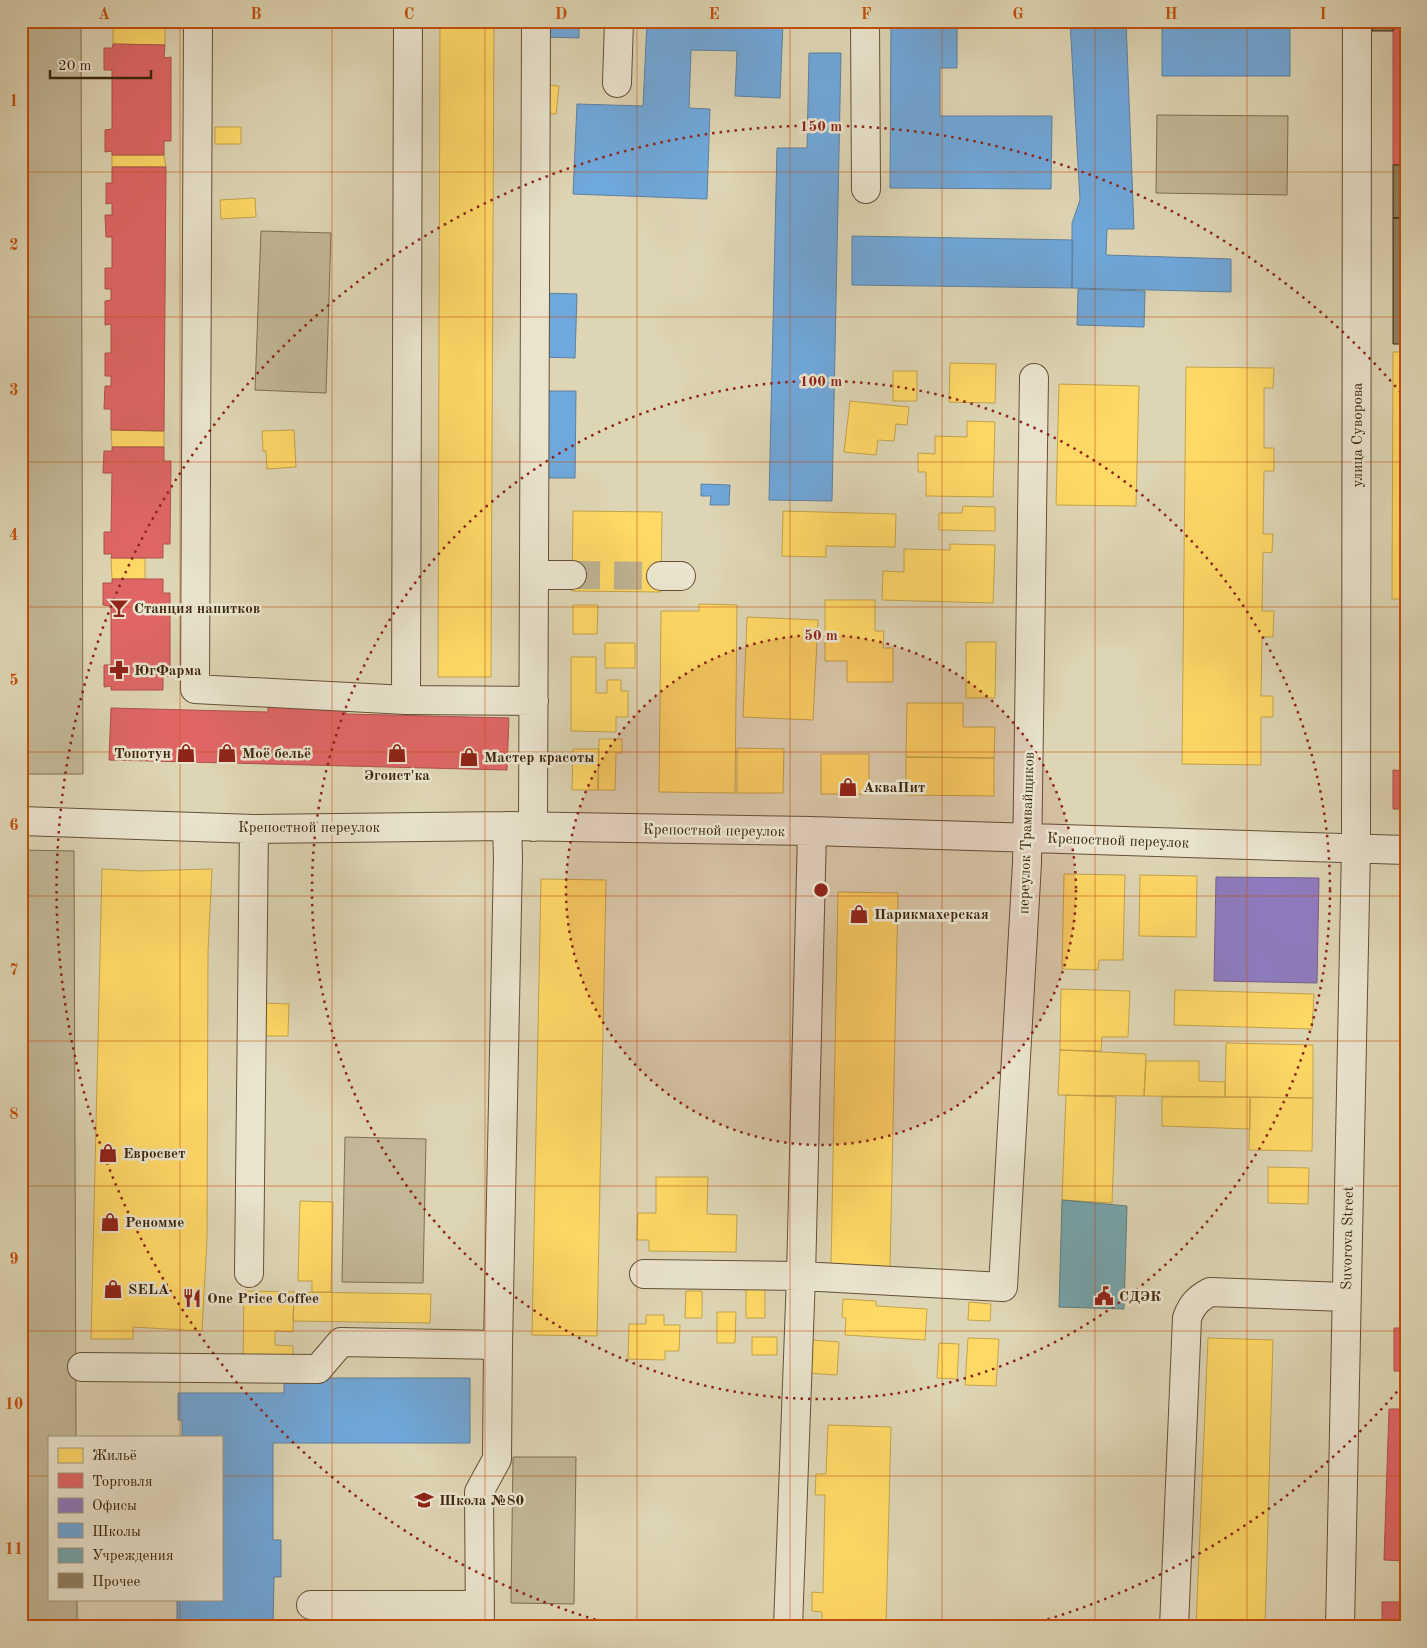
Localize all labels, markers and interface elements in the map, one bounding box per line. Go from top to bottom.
text: A [98,7,110,23]
text: B [250,7,262,23]
text: C [404,7,414,23]
text: D [555,7,567,23]
text: E [708,7,720,23]
text: F [861,7,872,23]
text: G [1012,7,1024,23]
text: H [1164,7,1178,23]
text: I [1319,7,1327,23]
scale bar [50,48,151,80]
text: 20 m [58,59,92,74]
text: 1 [9,94,19,110]
text: 150 m [800,120,842,135]
text: 2 [9,238,19,254]
text: 100 m [800,375,842,390]
street label: улица Суворова [1351,382,1366,488]
text: 3 [9,383,19,399]
text: 4 [9,528,19,544]
bar icon: Станция напитков [108,597,130,619]
place label: Станция напитков [134,602,260,617]
text: 50 m [804,629,838,644]
pharmacy icon: ЮгФарма [108,659,130,681]
place label: ЮгФарма [134,664,202,679]
text: 5 [9,673,19,689]
shop icon: Топотун [175,742,197,764]
shop icon: Моё бельё [216,742,238,764]
shop icon: Эгоист'ка [386,742,408,764]
shop icon: Мастер красоты [458,746,480,768]
place label: Топотун [114,747,171,762]
place label: Моё бельё [242,747,311,762]
place label: Мастер красоты [484,751,594,766]
street label: переулок Трамвайщиков [1017,752,1038,915]
place label: Эгоист'ка [364,769,430,784]
shop icon: АкваПит [837,776,859,798]
place label: АкваПит [863,781,925,796]
text: 6 [9,818,19,834]
street label: Крепостной переулок [238,821,381,836]
street label: Крепостной переулок [643,823,786,840]
street label: Крепостной переулок [1047,832,1190,851]
centre of rings [812,881,830,899]
shop icon: Парикмахерская [848,903,870,925]
place label: Парикмахерская [874,908,989,923]
text: 7 [9,963,19,979]
text: 8 [9,1107,19,1123]
shop icon: Евросвет [97,1142,119,1164]
place label: Евросвет [123,1147,185,1162]
street label: Suvorova Street [1340,1186,1357,1290]
shop icon: Реномме [99,1211,121,1233]
place label: Реномме [125,1216,184,1231]
text: 9 [9,1252,19,1268]
shop icon: SELA [102,1278,124,1300]
place label: SELA [128,1283,169,1298]
public building icon: СДЭК [1093,1285,1115,1307]
restaurant icon: One Price Coffee [181,1287,203,1309]
place label: СДЭК [1119,1290,1161,1305]
place label: One Price Coffee [207,1292,319,1307]
text: 10 [5,1397,23,1413]
legend [48,1436,222,1600]
text: Жильё [92,1449,137,1464]
text: Торговля [92,1475,153,1490]
school or university icon: Школа №80 [413,1489,435,1511]
place label: Школа №80 [439,1494,524,1509]
text: Офисы [92,1499,137,1514]
text: Школы [92,1525,141,1540]
text: 11 [5,1542,23,1558]
text: Учреждения [92,1549,174,1564]
text: Прочее [92,1575,140,1590]

